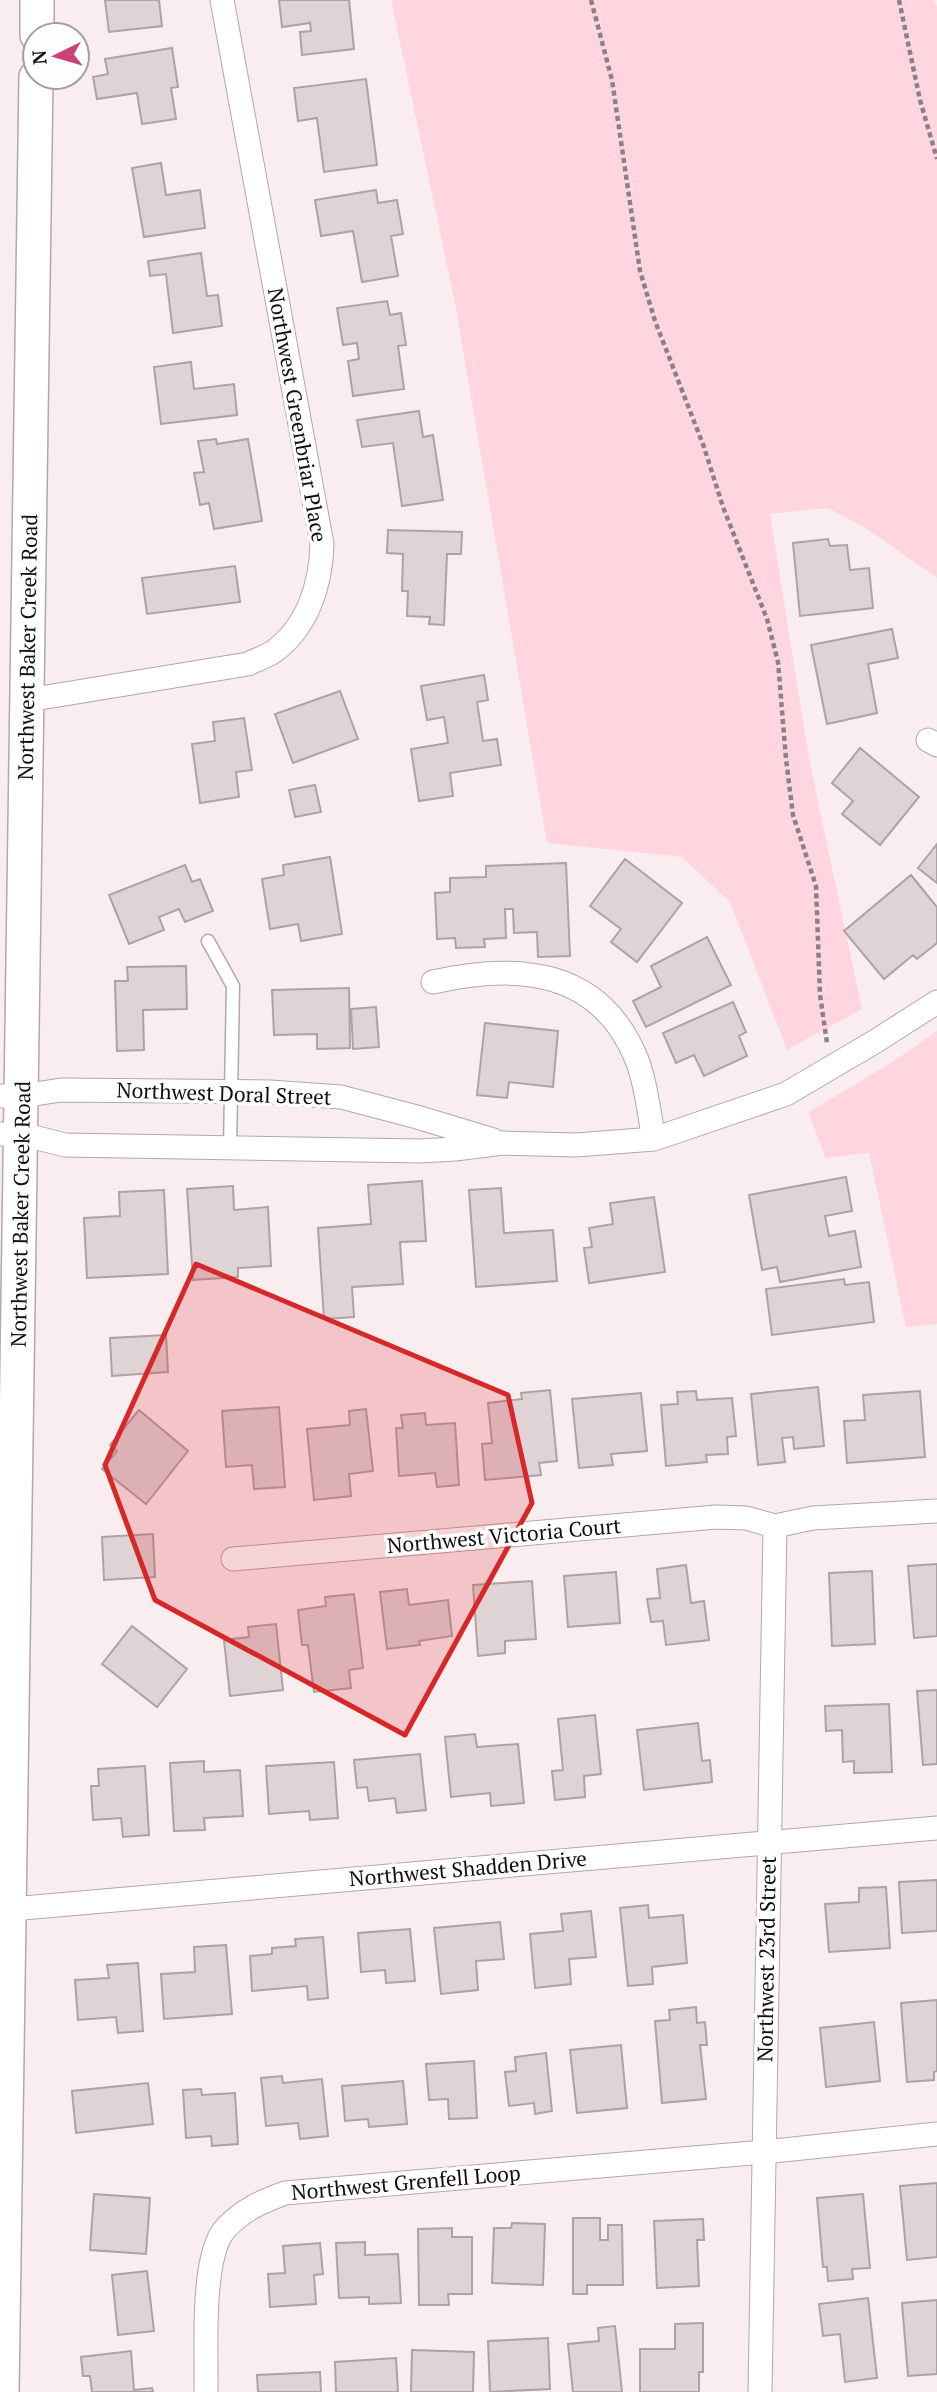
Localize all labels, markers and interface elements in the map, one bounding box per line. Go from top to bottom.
north arrow [21,21,91,91]
text: N [25,49,52,66]
street label: Northwest Greenbriar Place [262,285,334,544]
street label: Northwest Baker Creek Road [11,513,43,780]
street label: Northwest Doral Street [116,1075,332,1111]
street label: Northwest Baker Creek Road [4,1080,36,1347]
street label: Northwest Victoria Court [386,1511,622,1559]
street label: Northwest Shadden Drive [348,1844,588,1892]
street label: Northwest 23rd Street [750,1856,782,2062]
street label: Northwest Grenfell Loop [290,2158,522,2206]

